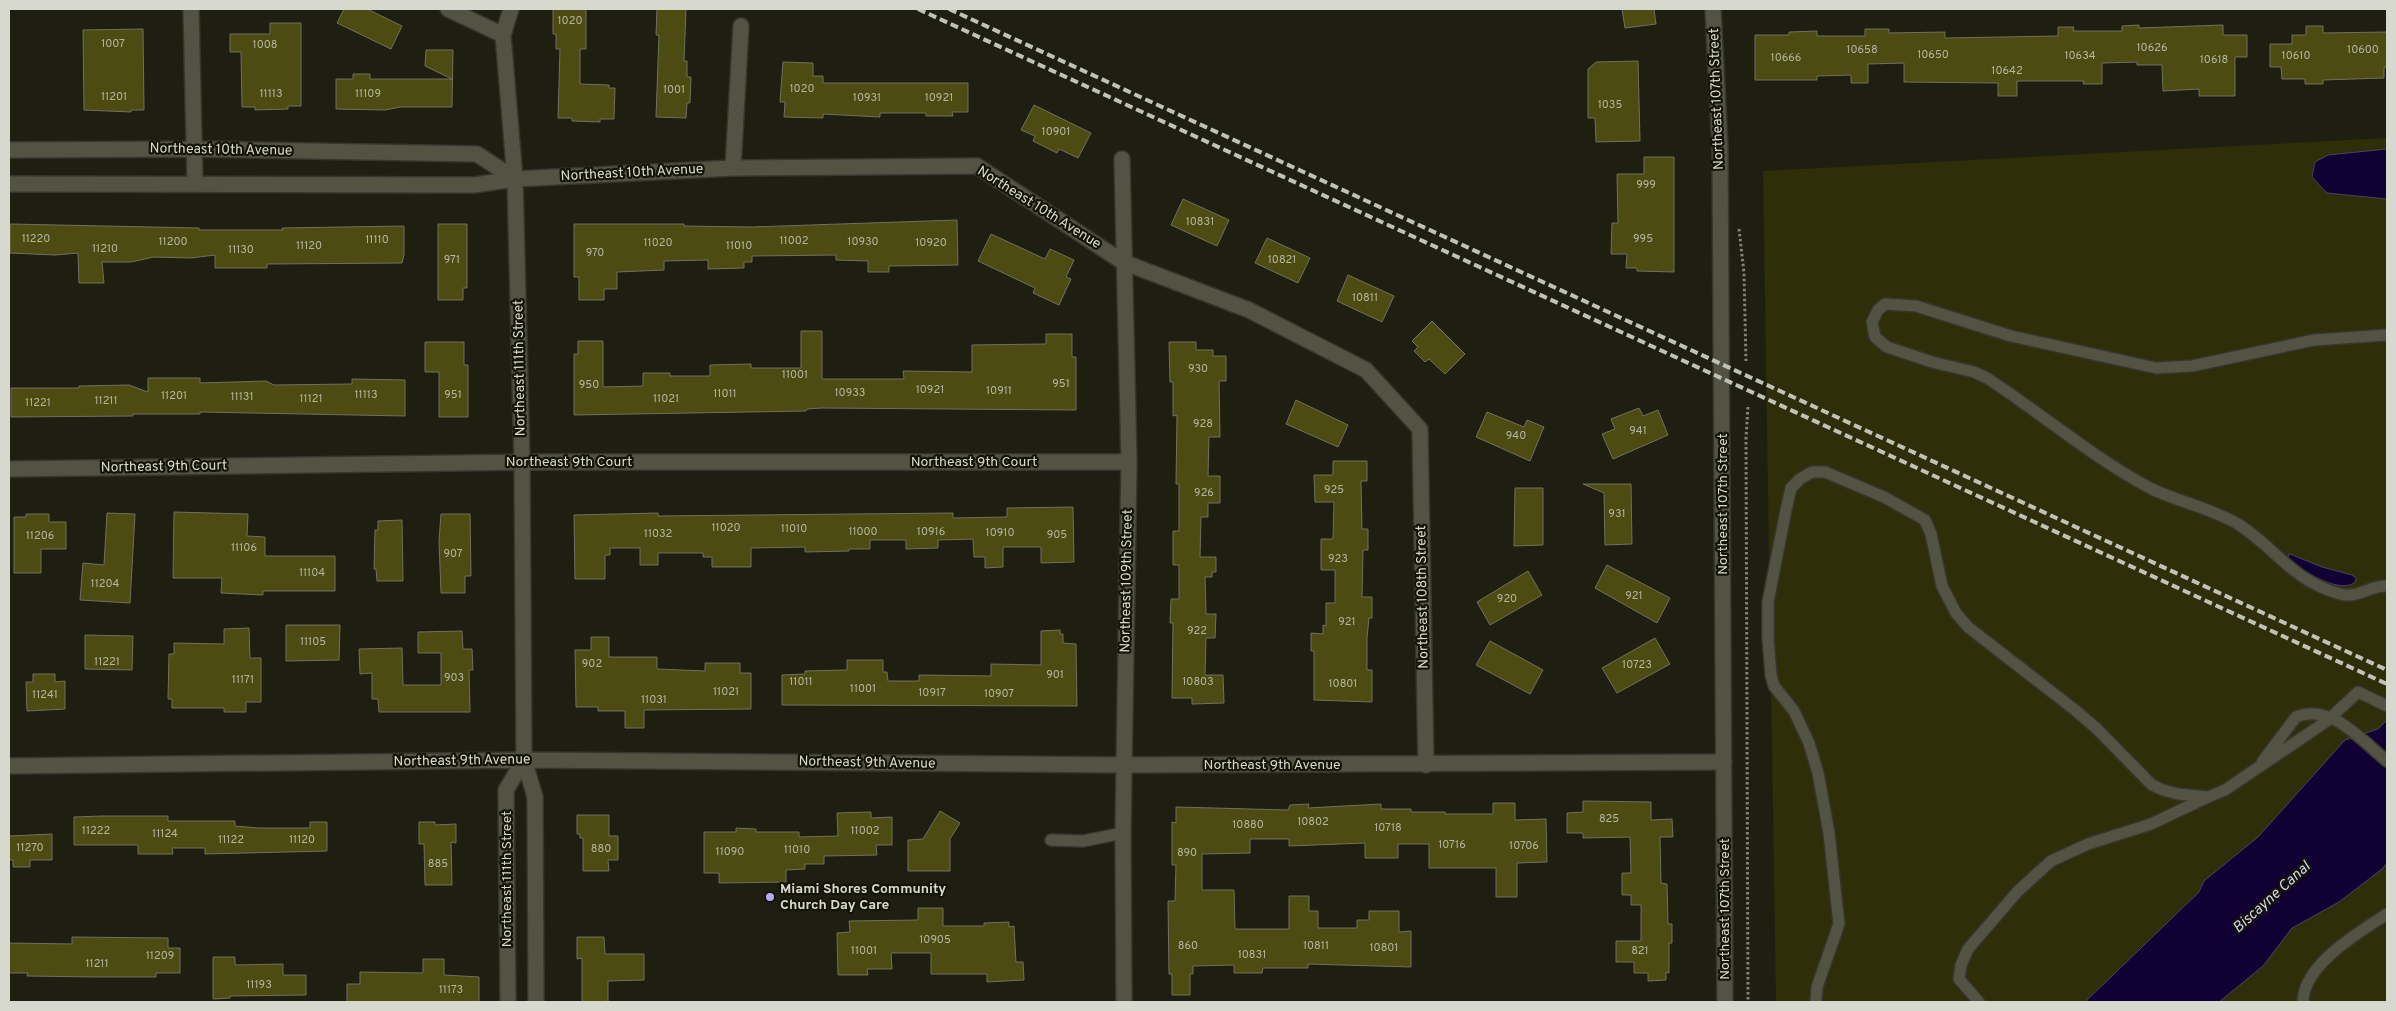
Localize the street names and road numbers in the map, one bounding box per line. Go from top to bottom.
street label: Northeast 107th Street [1706,28,1728,170]
street label: Northeast 10th Avenue [149,140,293,160]
street label: Northeast 10th Avenue [560,161,704,185]
street label: Northeast 10th Avenue [974,163,1104,253]
street label: Northeast 111th Street [510,300,530,436]
street label: Northeast 107th Street [1715,433,1732,575]
street label: Northeast 9th Court [506,454,632,471]
street label: Northeast 9th Court [911,454,1037,471]
street label: Northeast 9th Court [101,457,227,477]
street label: Northeast 109th Street [1117,509,1137,653]
street label: Northeast 108th Street [1413,525,1433,669]
street label: Northeast 9th Avenue [393,751,531,771]
street label: Northeast 9th Avenue [798,753,936,773]
street label: Northeast 9th Avenue [1203,757,1341,774]
street label: Northeast 111th Street [499,811,516,947]
street label: Northeast 107th Street [1717,838,1734,980]

